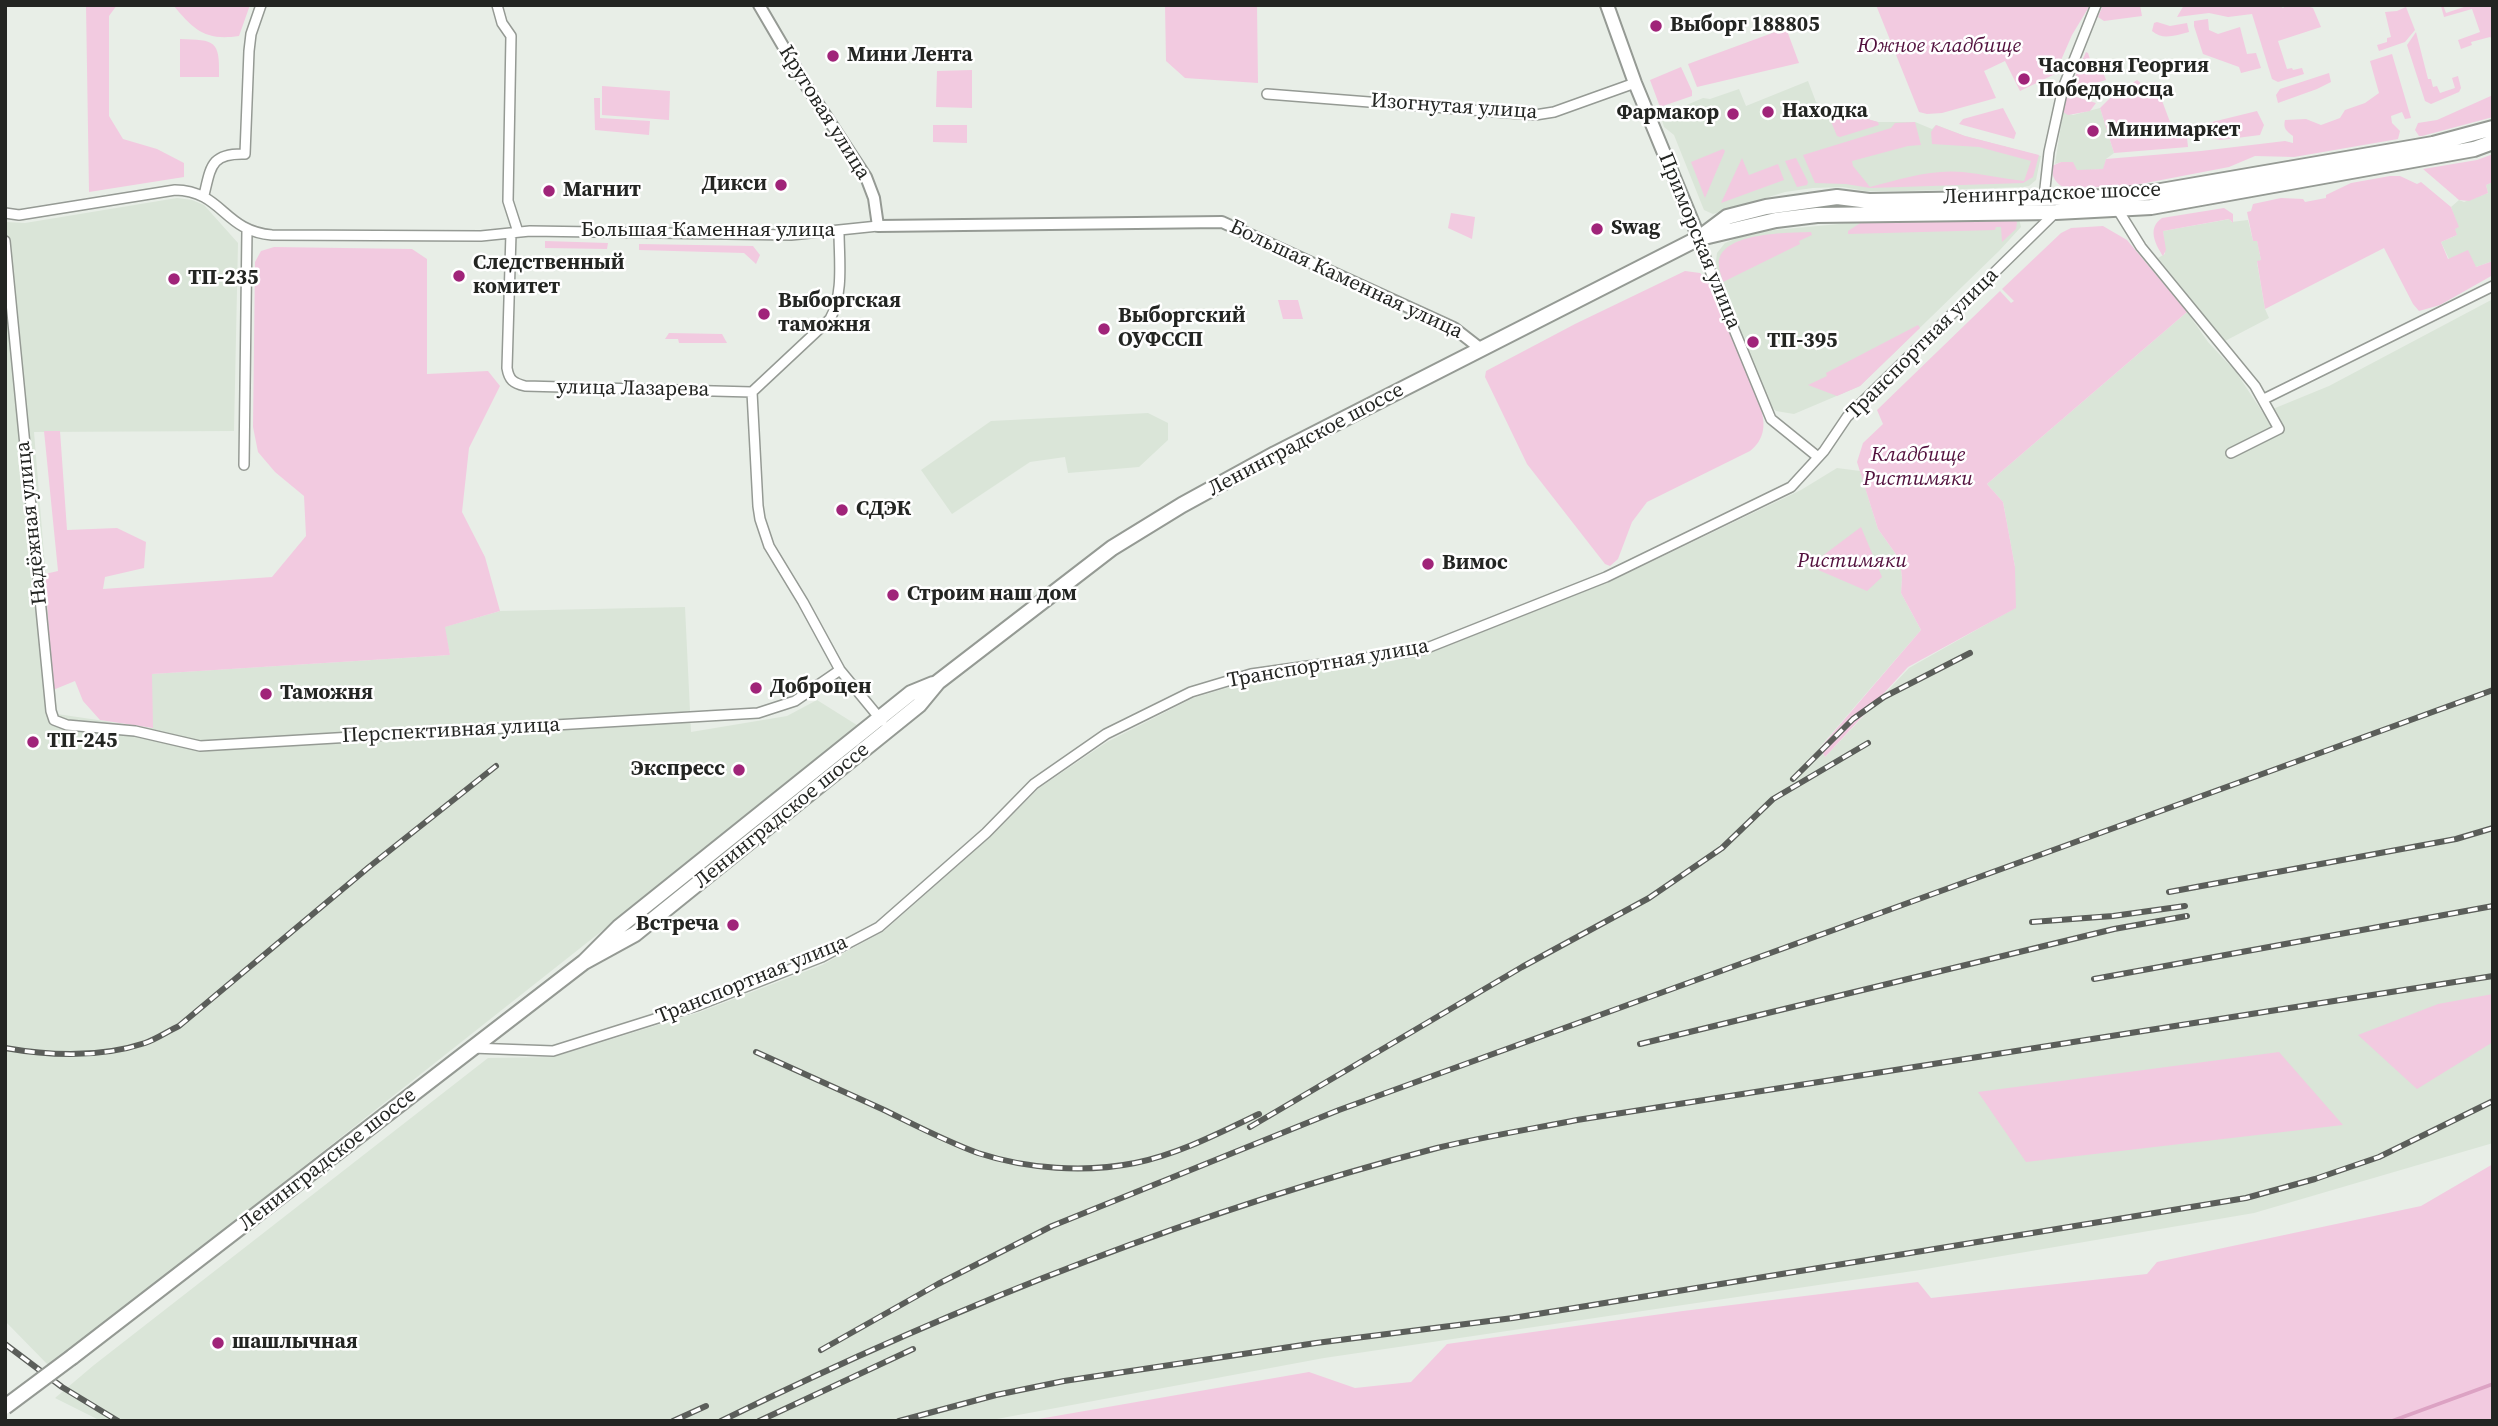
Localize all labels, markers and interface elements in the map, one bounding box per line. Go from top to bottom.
place label: Выборг 188805 [1670,13,1820,39]
marker: Выборг 188805 [1648,18,1664,34]
park label: Южное кладбище [1857,34,2021,60]
street label: Круговая улица [773,41,875,185]
place label: Мини Лента [847,43,973,69]
marker: Мини Лента [825,48,841,64]
place label: Часовня Георгия Победоносца [2038,54,2209,104]
marker: Часовня Георгия Победоносца [2016,71,2032,87]
street label: Изогнутая улица [1370,89,1538,125]
place label: Находка [1782,99,1868,125]
place label: Фармакор [1616,101,1719,127]
marker: Находка [1760,104,1776,120]
marker: Фармакор [1725,106,1741,122]
place label: Минимаркет [2107,118,2241,144]
marker: Минимаркет [2085,123,2101,139]
street label: Приморская улица [1652,149,1746,333]
place label: Дикси [702,172,767,198]
marker: Дикси [773,177,789,193]
place label: Магнит [563,178,641,204]
street label: Ленинградское шоссе [1942,178,2162,210]
marker: Магнит [541,183,557,199]
street label: Большая Каменная улица [1225,215,1467,345]
place label: Swag [1611,216,1660,242]
street label: Большая Каменная улица [581,218,835,244]
marker: Swag [1589,221,1605,237]
place label: Следственный комитет [473,251,625,301]
street label: Транспортная улица [1842,263,2004,425]
place label: ТП-235 [188,266,258,292]
marker: Следственный комитет [451,268,467,284]
marker: ТП-235 [166,271,182,287]
place label: Выборгская таможня [778,289,901,339]
place label: Выборгский ОУФССП [1118,304,1245,354]
marker: Выборгская таможня [756,306,772,322]
marker: Выборгский ОУФССП [1096,321,1112,337]
place label: ТП-395 [1767,329,1837,355]
marker: ТП-395 [1745,334,1761,350]
street label: улица Лазарева [556,375,710,403]
street label: Ленинградское шоссе [1204,378,1408,502]
street label: Надёжная улица [11,440,53,606]
park label: Кладбище Ристимяки [1863,443,1973,493]
place label: СДЭК [856,497,911,523]
marker: СДЭК [834,502,850,518]
park label: Ристимяки [1797,549,1907,575]
place label: Вимос [1442,551,1508,577]
marker: Вимос [1420,556,1436,572]
place label: Строим наш дом [907,582,1077,608]
marker: Строим наш дом [885,587,901,603]
street label: Транспортная улица [1225,634,1431,694]
place label: Доброцен [770,675,872,701]
marker: Доброцен [748,680,764,696]
place label: Таможня [280,681,373,707]
marker: Таможня [258,686,274,702]
street label: Перспективная улица [341,713,561,749]
place label: ТП-245 [47,729,117,755]
marker: ТП-245 [25,734,41,750]
street label: Ленинградское шоссе [689,738,875,894]
place label: Экспресс [631,757,725,783]
marker: Экспресс [731,762,747,778]
place label: Встреча [636,912,719,938]
marker: Встреча [725,917,741,933]
street label: Транспортная улица [653,930,851,1030]
street label: Ленинградское шоссе [234,1083,422,1237]
place label: шашлычная [232,1330,358,1356]
marker: шашлычная [210,1335,226,1351]

